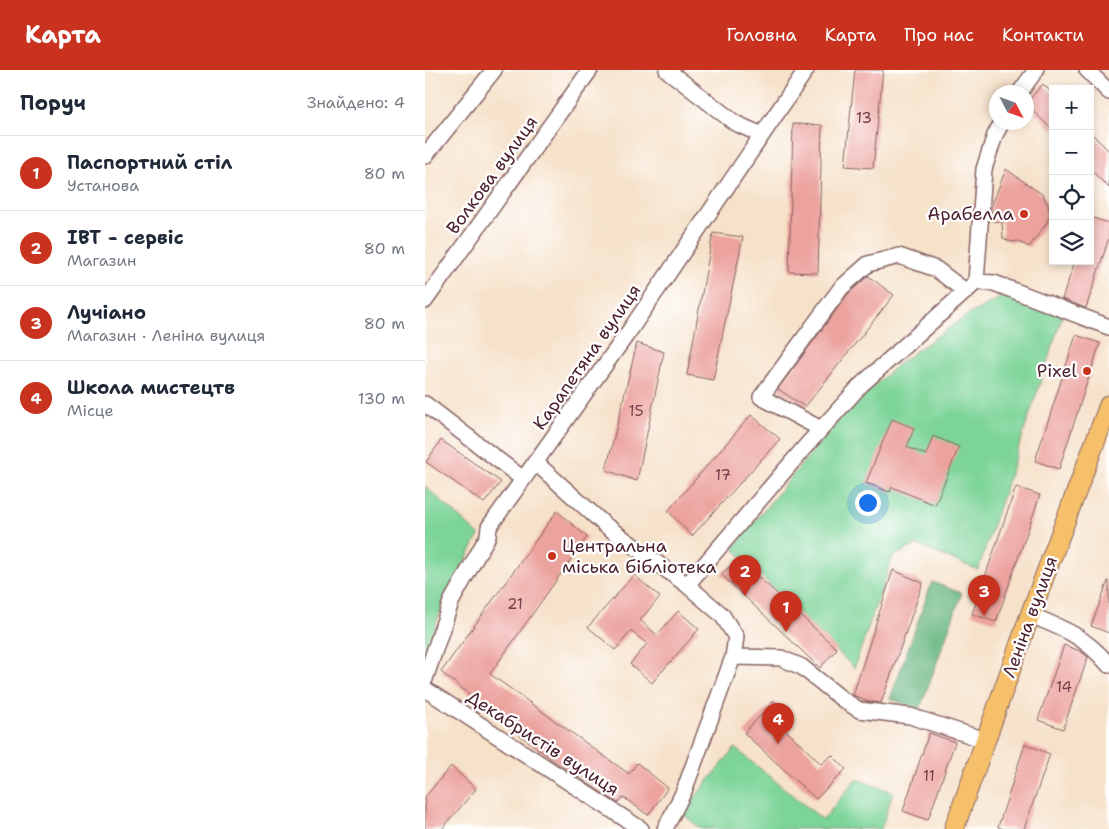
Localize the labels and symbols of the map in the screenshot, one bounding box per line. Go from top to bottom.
north arrow [989,85,1034,130]
house number: 13 [856,108,872,128]
street label: Волкова вулиця [441,111,543,239]
place label: Арабелла [927,202,1014,226]
marker: Арабелла [1018,208,1030,220]
street label: Карапетяна вулиця [528,279,646,435]
place label: Pixel [1037,359,1078,383]
marker: Pixel [1081,365,1093,377]
house number: 15 [628,401,644,421]
house number: 17 [715,465,731,485]
your location [855,490,881,516]
place label: Центральна міська бібліотека [562,534,716,579]
marker: Центральна міська бібліотека [546,550,558,562]
street label: Леніна вулиця [997,553,1063,681]
pin: 2 [729,555,761,596]
pin: 3 [968,575,1000,616]
pin: 1 [770,591,802,632]
house number: 21 [507,594,523,614]
house number: 14 [1056,677,1072,697]
street label: Декабристів вулиця [462,685,624,801]
pin: 4 [762,703,794,744]
house number: 11 [923,766,935,786]

